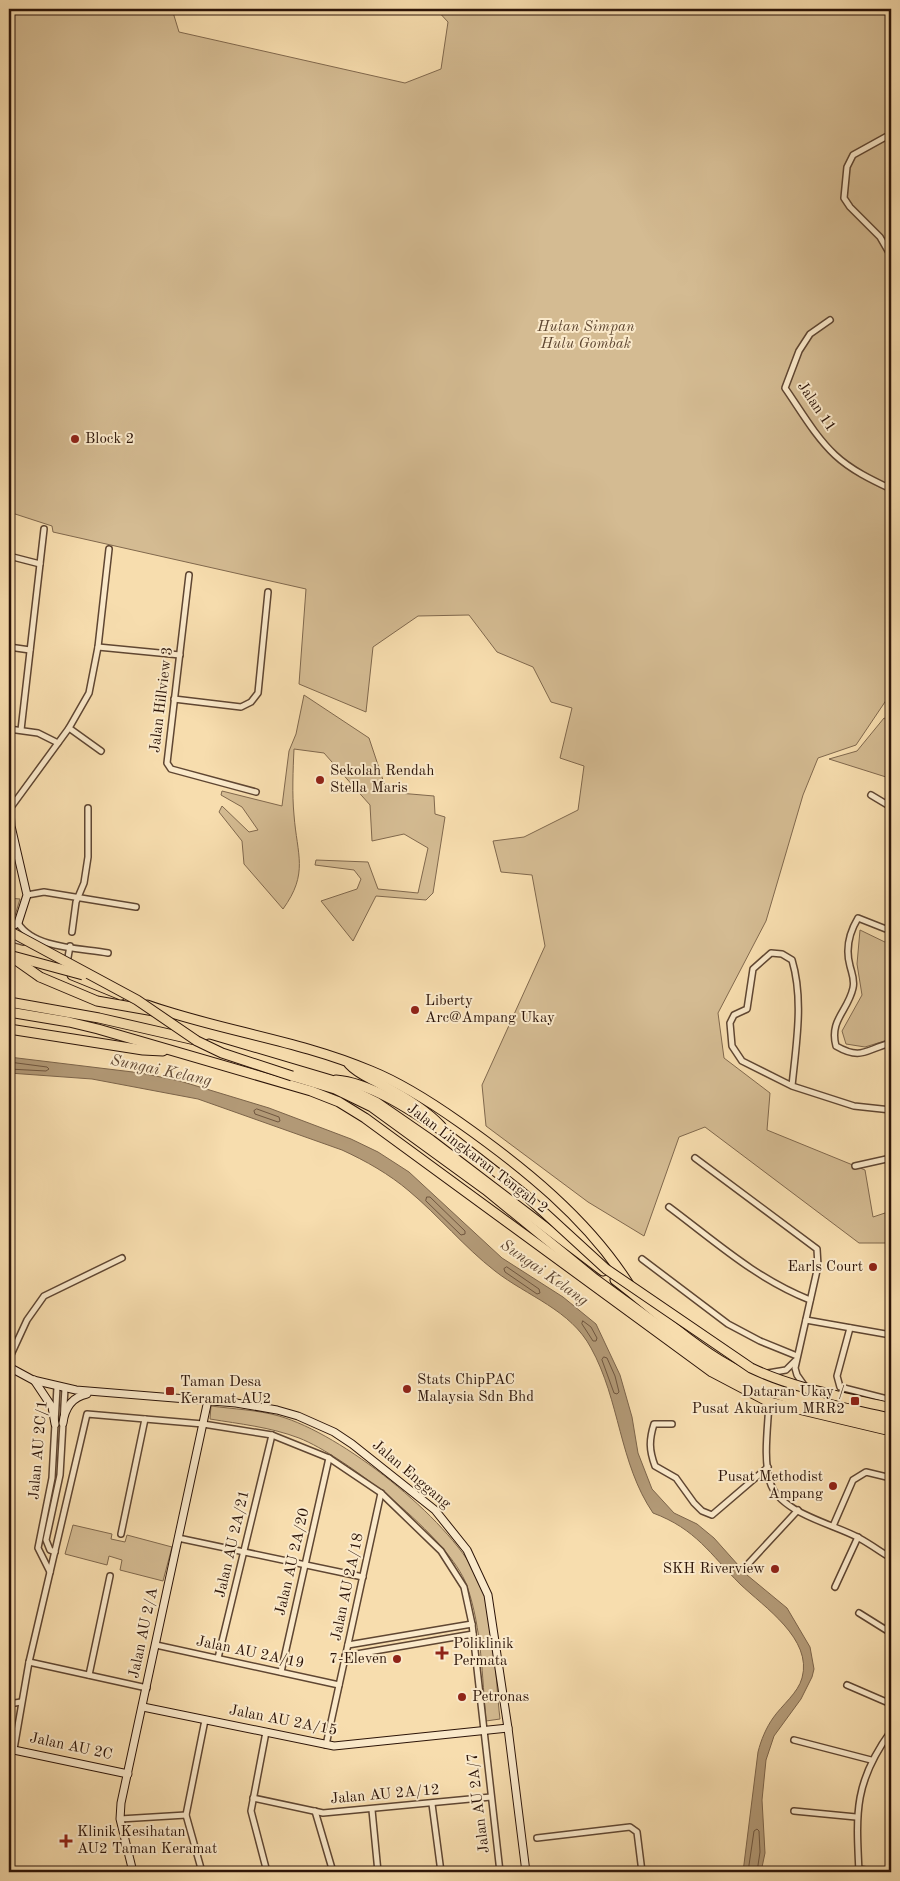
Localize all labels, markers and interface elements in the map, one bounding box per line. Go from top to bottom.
park label: Hutan Simpan Hulu Gombak [536,320,635,352]
street label: Jalan 11 [794,379,838,435]
place label: Block 2 [85,432,134,447]
marker: Block 2 [69,433,81,445]
street label: Jalan Hillview 3 [148,646,176,754]
place label: Sekolah Rendah Stella Maris [330,764,434,796]
marker: Sekolah Rendah Stella Maris [314,774,326,786]
place label: Liberty Arc@Ampang Ukay [425,994,555,1026]
marker: Liberty Arc@Ampang Ukay [409,1004,421,1016]
water label: Sungai Kelang [109,1052,213,1090]
street label: Jalan Lingkaran Tengah 2 [404,1101,550,1217]
water label: Sungai Kelang [497,1237,591,1309]
place label: Earls Court [787,1260,863,1275]
marker: Earls Court [867,1261,879,1273]
place label: Stats ChipPAC Malaysia Sdn Bhd [417,1373,534,1405]
place label: Taman Desa Keramat AU2 [180,1375,271,1407]
marker: Stats ChipPAC Malaysia Sdn Bhd [401,1383,413,1395]
marker: Taman Desa Keramat AU2 [164,1385,176,1397]
place label: Dataran Ukay / Pusat Akuarium MRR2 [692,1385,845,1417]
marker: Dataran Ukay / Pusat Akuarium MRR2 [849,1395,861,1407]
street label: Jalan AU 2C/1 [27,1400,51,1500]
street label: Jalan Enggang [369,1438,453,1512]
place label: Pusat Methodist Ampang [717,1470,823,1502]
marker: Pusat Methodist Ampang [827,1480,839,1492]
street label: Jalan AU 2A/21 [213,1489,253,1599]
street label: Jalan AU 2A/20 [273,1507,313,1617]
street label: Jalan AU 2A/18 [329,1532,367,1642]
place label: SKH Riverview [663,1562,765,1577]
marker: SKH Riverview [769,1563,781,1575]
street label: Jalan AU 2/A [127,1586,161,1680]
street label: Jalan AU 2A/19 [195,1634,305,1672]
place label: Poliklinik Permata [453,1637,514,1669]
marker: Poliklinik Permata [435,1646,449,1660]
place label: 7-Eleven [329,1652,387,1667]
marker: 7-Eleven [391,1653,403,1665]
place label: Petronas [472,1690,529,1705]
marker: Petronas [456,1691,468,1703]
street label: Jalan AU 2A/15 [228,1703,338,1739]
street label: Jalan AU 2C [28,1731,114,1763]
street label: Jalan AU 2A/7 [465,1752,493,1854]
street label: Jalan AU 2A/12 [330,1783,440,1807]
place label: Klinik Kesihatan AU2 Taman Keramat [77,1825,217,1857]
marker: Klinik Kesihatan AU2 Taman Keramat [59,1834,73,1848]

